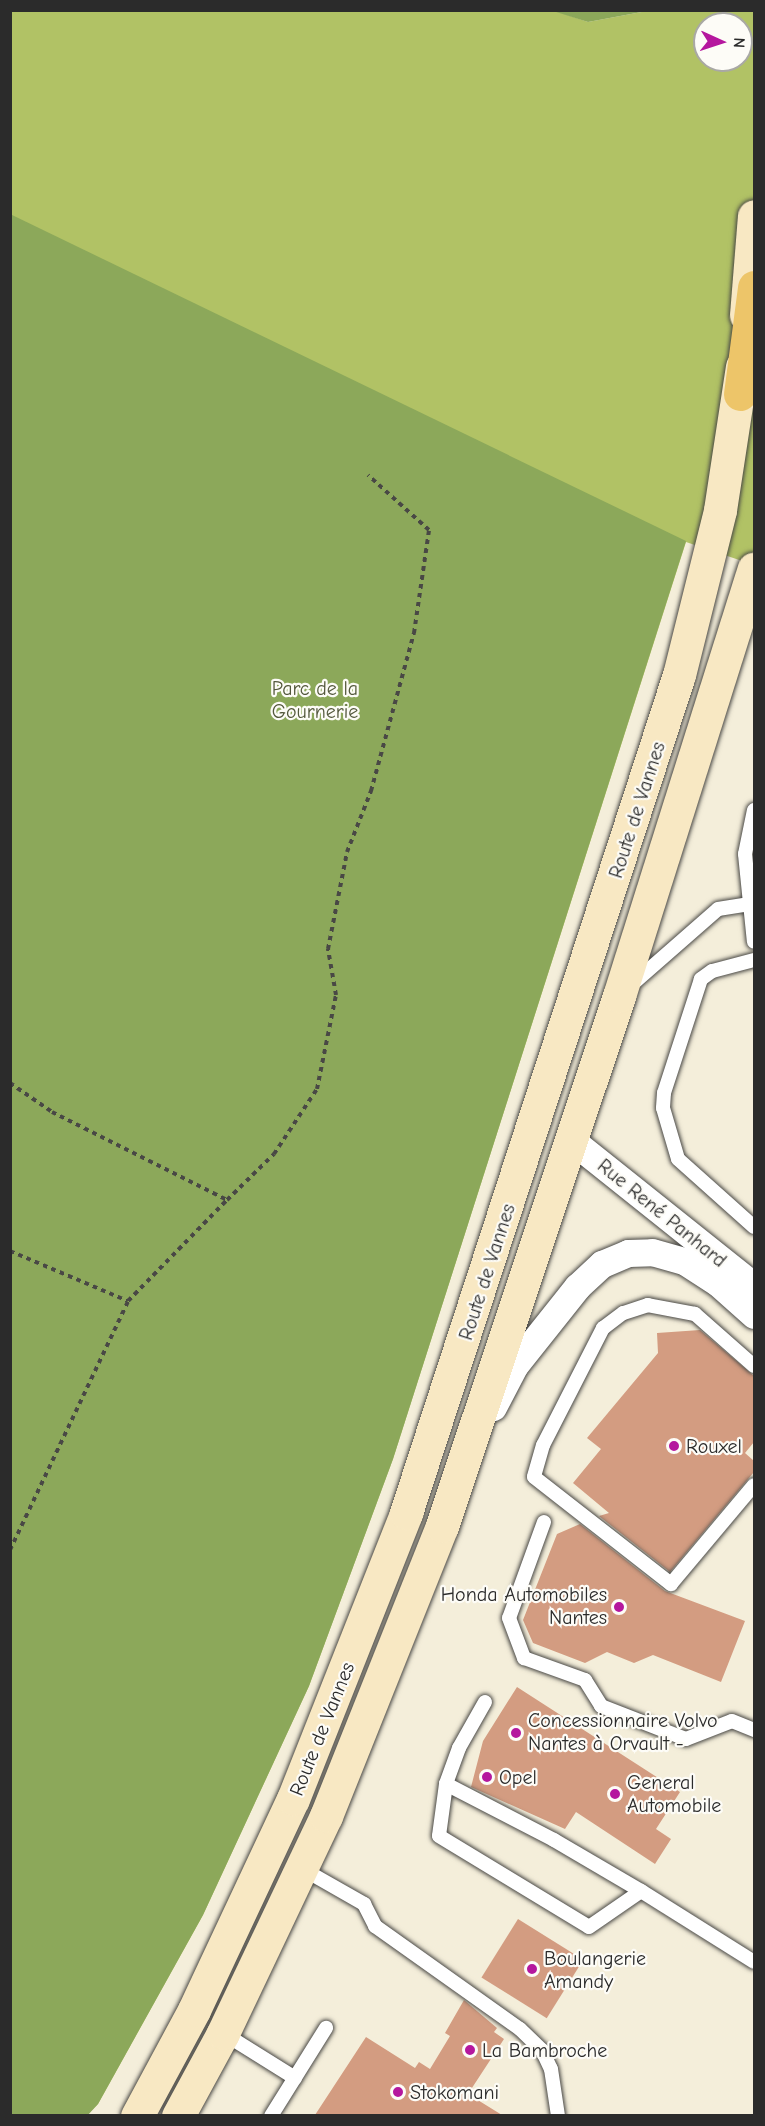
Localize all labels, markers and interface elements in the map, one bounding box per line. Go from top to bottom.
north arrow [693,12,753,72]
text: N [730,37,748,49]
park label: Parc de la Gournerie [272,677,358,724]
street label: Route de Vannes [604,739,670,881]
street label: Rue René Panhard [593,1154,731,1272]
street label: Route de Vannes [454,1201,520,1343]
place label: Rouxel [686,1434,742,1458]
marker: Rouxel [667,1439,681,1453]
place label: Honda Automobiles Nantes [441,1583,607,1630]
marker: Honda Automobiles Nantes [612,1600,626,1614]
street label: Route de Vannes [284,1659,360,1799]
place label: Concessionnaire Volvo Nantes à Orvault - [528,1709,718,1756]
marker: Concessionnaire Volvo Nantes à Orvault - [509,1726,523,1740]
place label: Opel [499,1765,537,1789]
marker: Opel [480,1770,494,1784]
place label: General Automobile [627,1770,721,1817]
marker: General Automobile [608,1787,622,1801]
place label: Boulangerie Amandy [544,1946,646,1993]
marker: Boulangerie Amandy [525,1962,539,1976]
place label: La Bambroche [482,2038,607,2062]
marker: La Bambroche [463,2043,477,2057]
place label: Stokomani [410,2080,499,2104]
marker: Stokomani [391,2085,405,2099]

